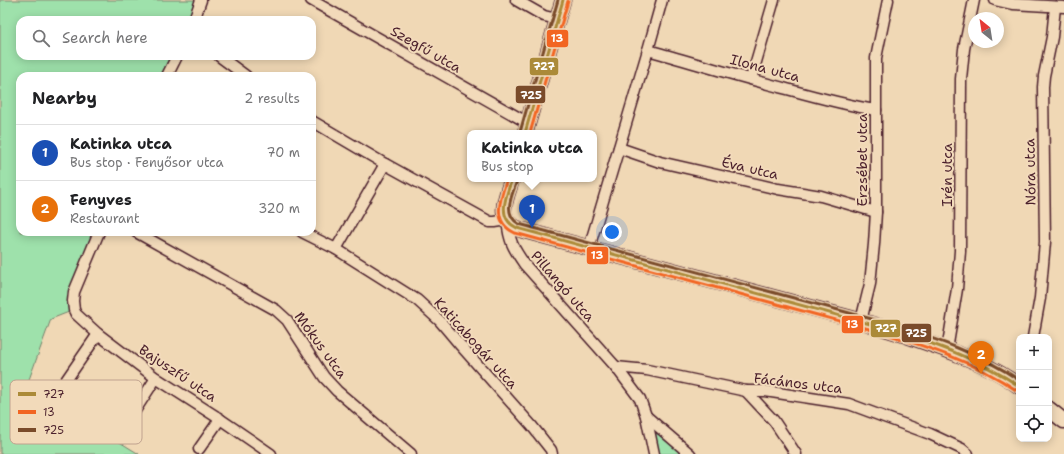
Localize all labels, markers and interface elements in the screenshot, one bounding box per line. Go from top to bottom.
north arrow [968,12,1004,48]
search box [16,16,316,60]
street label: Szegfű utca [387,22,465,77]
icon: search [30,27,52,49]
text: Search here [62,28,148,48]
line badge: 13 [546,29,569,48]
text: 13 [551,31,564,46]
street label: Ilona utca [728,50,802,86]
line badge: 727 [529,57,559,76]
text: 727 [533,59,555,74]
line badge: 725 [515,85,546,104]
text: Nearby [32,87,97,109]
text: 725 [520,88,542,103]
text: 2 results [244,90,300,107]
street label: Erzsébet utca [853,113,871,207]
popup [467,130,597,182]
text: Katinka utca [70,134,172,154]
text: Katinka utca [481,138,583,158]
street label: Nóra utca [1020,138,1040,206]
street label: Irén utca [938,143,956,207]
text: 1 [42,144,48,161]
text: 70 m [266,144,300,161]
street label: Éva utca [720,153,781,183]
text: Bus stop · Fenyősor utca [70,154,224,171]
text: Bus stop [481,158,534,175]
text: Fenyves [70,190,132,210]
pin: 1 [519,195,545,228]
text: 2 [40,200,50,217]
text: 320 m [258,200,300,217]
text: Restaurant [70,210,140,227]
your location [602,222,622,242]
line badge: 13 [586,246,609,265]
street label: Pillangó utca [527,247,599,325]
text: 13 [591,248,604,263]
street label: Katicabogár utca [430,294,522,393]
street label: Mókus utca [291,308,351,382]
line badge: 13 [841,315,864,334]
text: 13 [846,317,859,332]
line badge: 727 [870,319,901,338]
text: 727 [875,321,897,336]
line badge: 725 [901,323,932,343]
text: 725 [905,326,927,341]
map controls [1016,334,1052,442]
button: + [1016,334,1052,370]
street label: Bajuszfű utca [136,340,221,406]
pin: 2 [968,341,994,374]
street label: Fácános utca [753,369,844,397]
button: − [1016,370,1052,406]
legend [10,380,142,444]
text: 727 [43,387,65,402]
text: 13 [43,405,55,420]
button: locate [1016,406,1052,442]
text: 725 [43,423,64,438]

